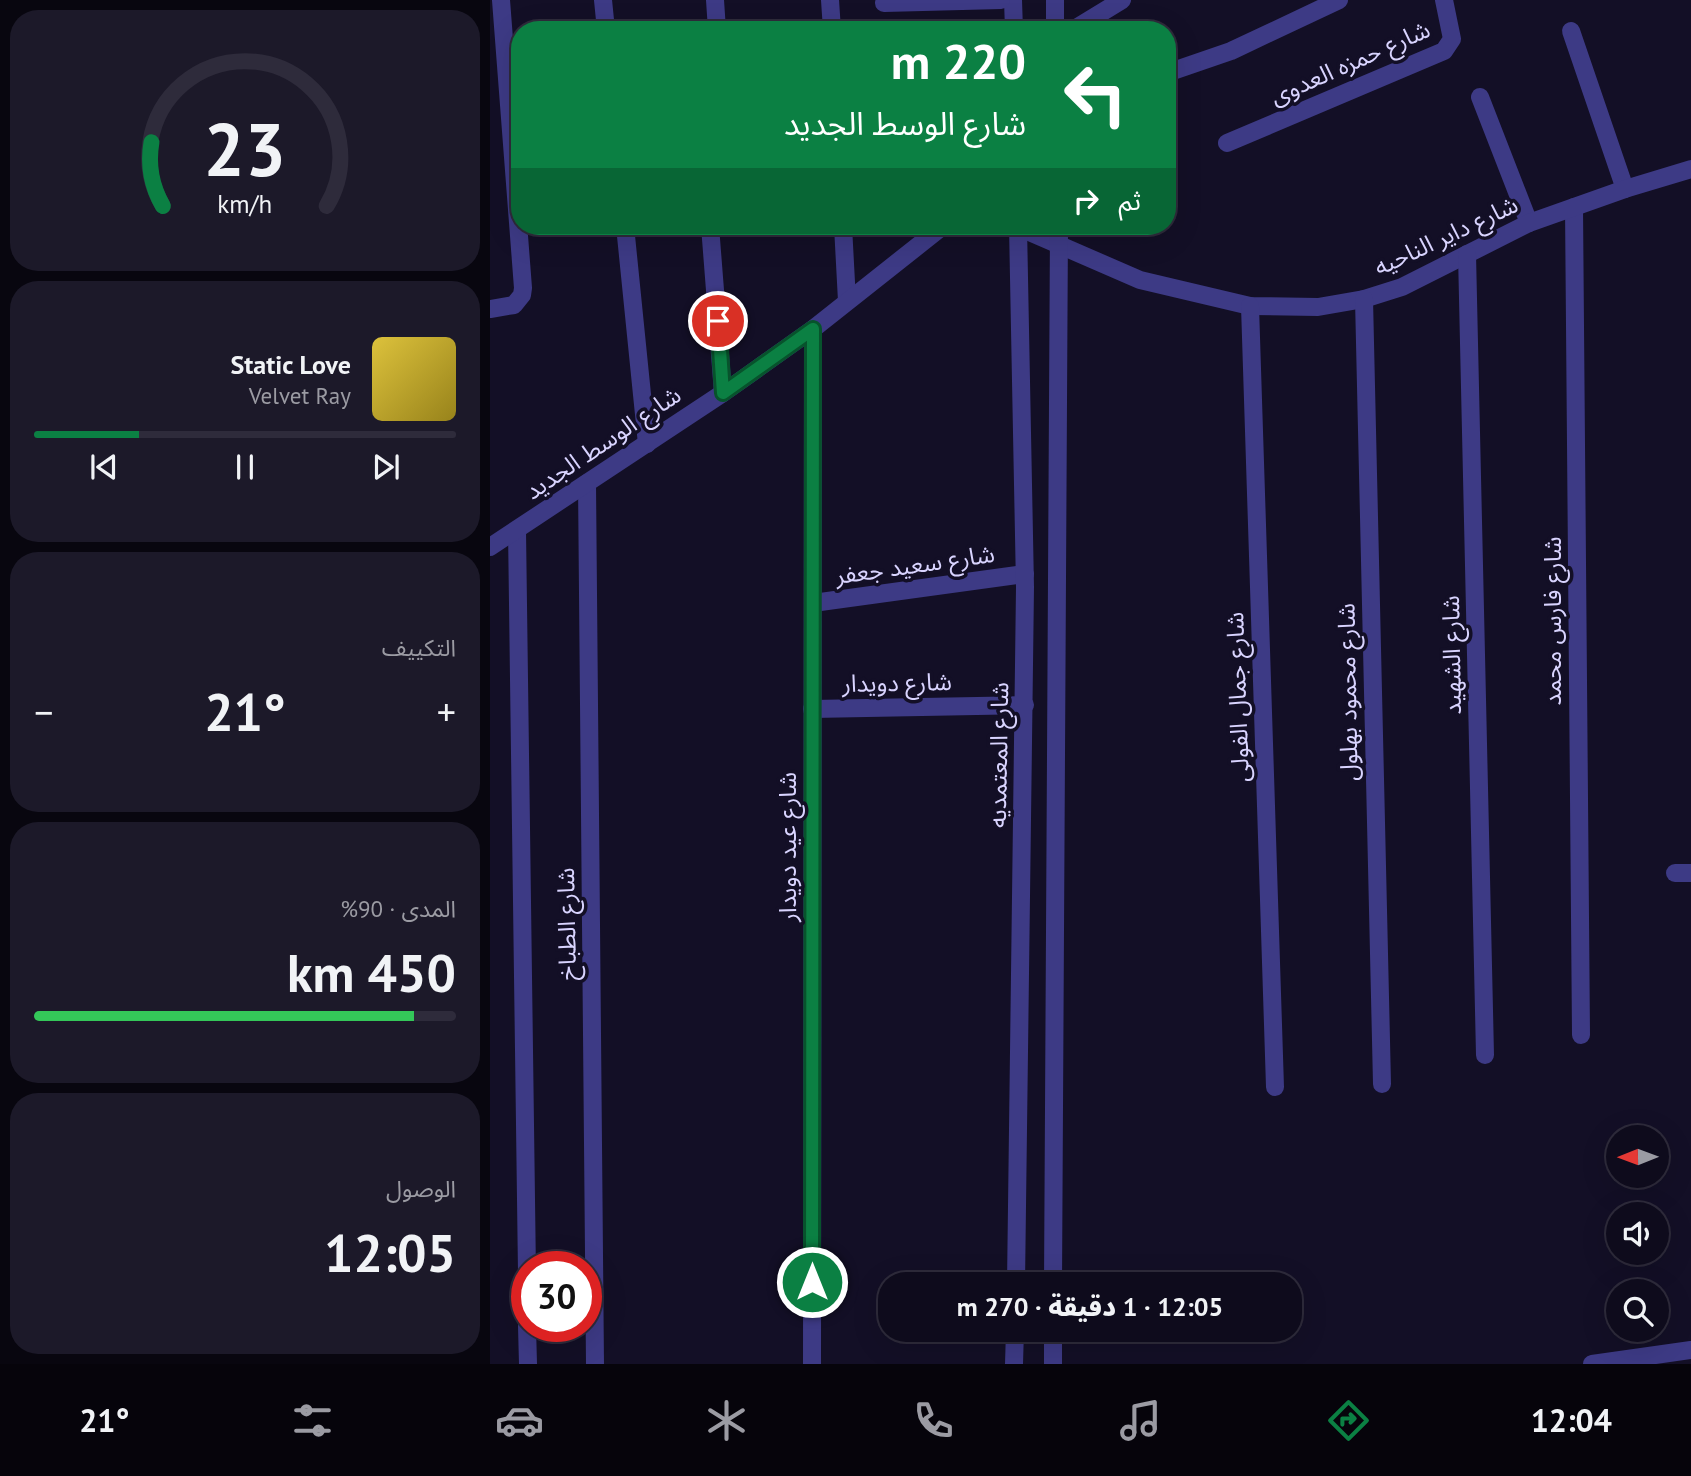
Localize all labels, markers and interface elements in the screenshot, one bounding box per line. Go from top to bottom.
street label: شارع حمزه العدوى [1265,13,1436,114]
text: 220 m [891,29,1026,93]
icon: left [1050,49,1141,140]
text: شارع الوسط الجديد [784,102,1026,144]
text: 23 [204,103,286,197]
icon: right [1067,182,1105,220]
text: ثم [1119,184,1141,217]
text: km/h [218,188,272,220]
street label: شارع داير الناحيه [1369,189,1524,284]
pin [688,291,748,351]
icon: arrive [699,302,737,340]
text: Static Love [230,348,351,381]
street label: شارع الوسط الجديد [519,379,688,508]
text: Velvet Ray [249,381,351,410]
icon: previous [85,448,123,486]
icon: pause [226,448,264,486]
icon: next [367,448,405,486]
street label: شارع فارس محمد [1537,537,1570,705]
street label: شارع سعيد جعفر [832,538,997,593]
street label: شارع الشهيد [1435,595,1470,715]
street label: شارع محمود بهلول [1330,603,1367,781]
street label: شارع جمال الفولى [1219,611,1258,783]
text: التكييف [382,633,456,662]
street label: شارع دويدار [841,666,952,701]
text: 21° [204,678,286,745]
street label: شارع المعتمديه [982,682,1017,828]
text: − [34,687,53,736]
text: + [437,687,456,736]
street label: شارع عيد دويدار [772,772,805,923]
street label: شارع الطباخ [550,867,585,981]
text: المدى · 90% [340,894,456,923]
text: 450 km [287,939,456,1006]
north arrow [1606,1125,1670,1188]
map controls [1606,1125,1669,1342]
text: الوصول [386,1174,456,1203]
button: sound [1606,1202,1669,1265]
text: 12:05 [324,1219,456,1286]
position arrow [775,1245,849,1319]
speed limit sign: 30 [511,1251,602,1342]
button: search [1606,1279,1669,1342]
text: 12:05 · 1 دقيقة · 270 m [957,1290,1223,1323]
icon: filters [288,1396,337,1445]
icon: car [495,1396,544,1445]
icon: climate [702,1396,751,1445]
icon: phone [909,1396,958,1445]
icon: music [1116,1396,1165,1445]
icon: directions [1324,1396,1373,1445]
text: 21° [79,1399,129,1441]
text: 12:04 [1531,1399,1612,1441]

